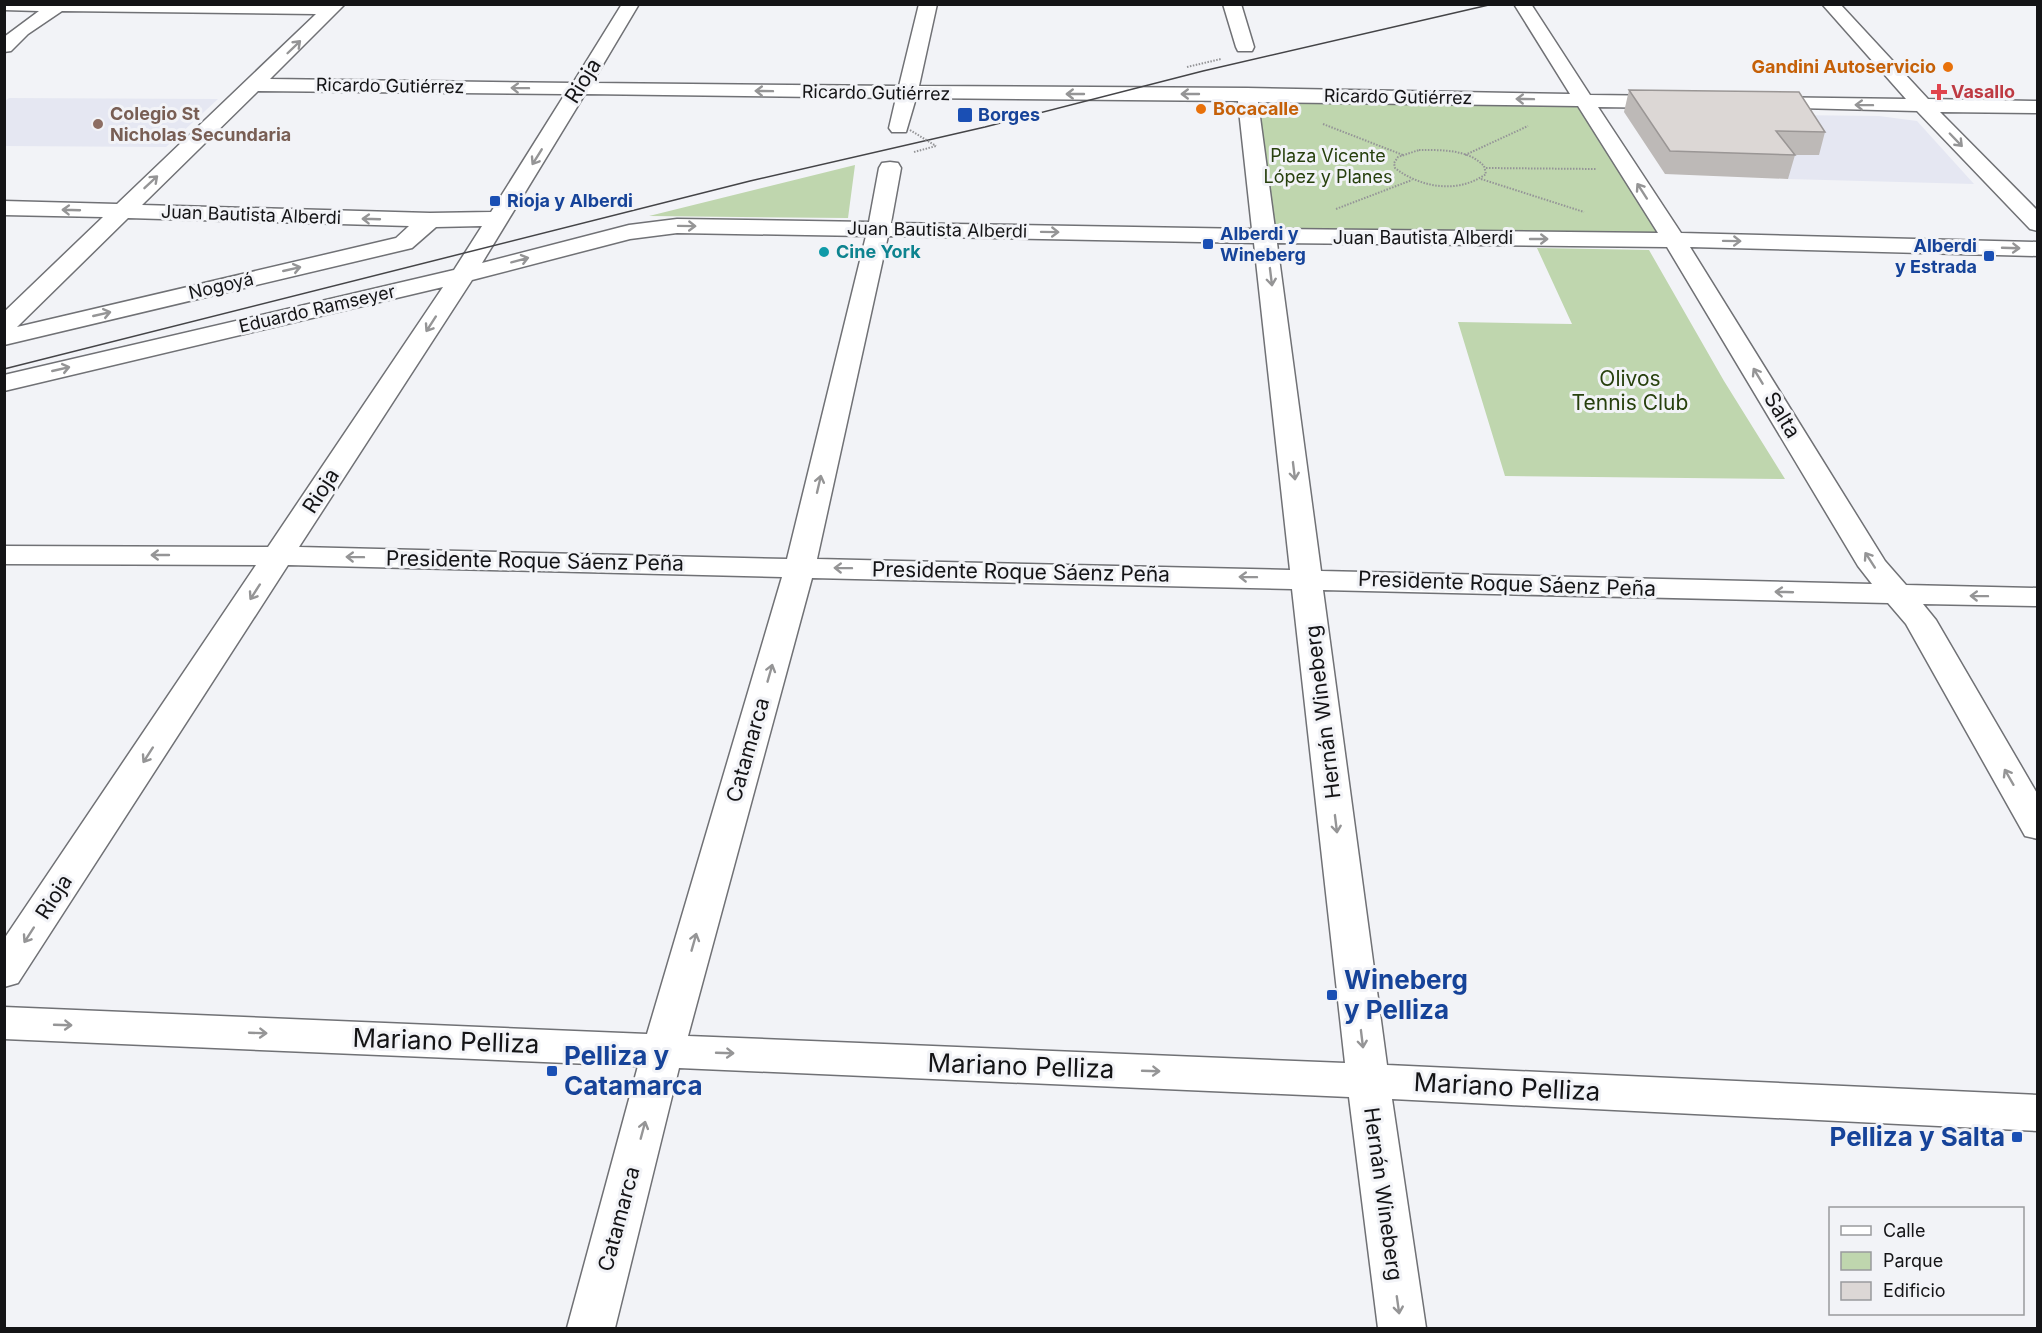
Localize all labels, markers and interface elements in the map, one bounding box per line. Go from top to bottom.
one-way arrow [286,40,301,54]
street label: Rioja [559,54,606,108]
place label: Gandini Autoservicio [1752,56,1936,77]
marker: Gandini Autoservicio [1941,60,1955,74]
street label: Ricardo Gutiérrez [316,74,464,97]
street label: Ricardo Gutiérrez [802,81,950,104]
place label: Vasallo [1951,81,2015,102]
one-way arrow [510,82,530,94]
one-way arrow [755,85,775,97]
street label: Ricardo Gutiérrez [1324,85,1472,108]
marker: Vasallo [1932,85,1946,99]
one-way arrow [1066,88,1086,100]
one-way arrow [1181,88,1201,100]
one-way arrow [1516,93,1536,105]
place label: Bocacalle [1213,98,1299,119]
one-way arrow [1855,99,1875,111]
marker: Bocacalle [1194,102,1208,116]
place label: Colegio St Nicholas Secundaria [110,103,291,145]
place label: Borges [978,104,1040,125]
marker: Borges [956,106,974,124]
marker: Colegio St Nicholas Secundaria [91,117,105,131]
one-way arrow [1948,132,1962,147]
park label: Plaza Vicente López y Planes [1264,145,1393,187]
one-way arrow [530,148,542,165]
one-way arrow [144,175,159,190]
one-way arrow [1636,183,1648,199]
place label: Rioja y Alberdi [507,190,633,211]
marker: Rioja y Alberdi [488,194,502,208]
street label: Juan Bautista Alberdi [161,201,341,228]
one-way arrow [62,204,82,216]
one-way arrow [362,213,382,224]
street label: Juan Bautista Alberdi [847,217,1027,242]
one-way arrow [676,220,696,232]
place label: Alberdi y Wineberg [1220,223,1306,265]
one-way arrow [1039,226,1059,238]
street label: Juan Bautista Alberdi [1333,227,1513,248]
one-way arrow [1528,233,1548,245]
one-way arrow [1722,235,1742,247]
place label: Alberdi y Estrada [1895,235,1977,277]
marker: Alberdi y Wineberg [1201,237,1215,251]
place label: Cine York [836,241,921,262]
one-way arrow [2001,242,2021,254]
marker: Cine York [817,245,831,259]
marker: Alberdi y Estrada [1982,249,1996,263]
one-way arrow [510,254,529,265]
one-way arrow [282,263,301,275]
one-way arrow [1265,267,1276,287]
street label: Nogoyá [186,268,255,303]
street label: Eduardo Ramseyer [237,280,397,337]
one-way arrow [93,308,112,320]
one-way arrow [425,315,437,332]
one-way arrow [52,363,71,375]
park label: Olivos Tennis Club [1572,366,1688,415]
one-way arrow [1751,368,1763,385]
street label: Salta [1759,387,1806,442]
one-way arrow [1289,460,1300,480]
street label: Rioja [297,464,344,518]
one-way arrow [814,475,825,495]
street label: Presidente Roque Sáenz Peña [386,545,684,576]
one-way arrow [150,549,170,561]
one-way arrow [345,551,365,563]
one-way arrow [1864,553,1876,569]
street label: Presidente Roque Sáenz Peña [872,556,1170,587]
one-way arrow [834,562,854,574]
street label: Presidente Roque Sáenz Peña [1358,566,1656,601]
one-way arrow [1239,571,1259,583]
one-way arrow [249,583,261,600]
one-way arrow [1775,586,1795,598]
one-way arrow [1970,590,1990,602]
street label: Hernán Wineberg [1299,624,1346,800]
one-way arrow [765,664,776,683]
street label: Catamarca [721,695,774,805]
one-way arrow [141,746,153,763]
one-way arrow [2002,768,2014,785]
one-way arrow [1331,814,1342,834]
street label: Rioja [30,870,77,924]
one-way arrow [23,927,35,943]
one-way arrow [689,933,700,952]
place label: Wineberg y Pelliza [1344,964,1468,1025]
marker: Wineberg y Pelliza [1325,988,1339,1002]
one-way arrow [52,1020,72,1031]
street label: Mariano Pelliza [352,1022,540,1059]
one-way arrow [247,1028,267,1039]
one-way arrow [1357,1028,1368,1048]
place label: Pelliza y Catamarca [564,1040,703,1101]
street label: Mariano Pelliza [927,1047,1115,1084]
one-way arrow [715,1048,735,1059]
marker: Pelliza y Catamarca [545,1064,559,1078]
one-way arrow [1140,1066,1160,1077]
street label: Mariano Pelliza [1413,1066,1601,1107]
street label: Hernán Wineberg [1359,1106,1408,1282]
one-way arrow [637,1121,649,1140]
place label: Pelliza y Salta [1830,1121,2005,1152]
marker: Pelliza y Salta [2010,1130,2024,1144]
street label: Catamarca [593,1164,645,1274]
legend [1829,1207,2024,1315]
text: Calle [1883,1220,1925,1241]
text: Parque [1883,1250,1943,1271]
text: Edificio [1883,1280,1946,1301]
one-way arrow [1393,1295,1404,1314]

